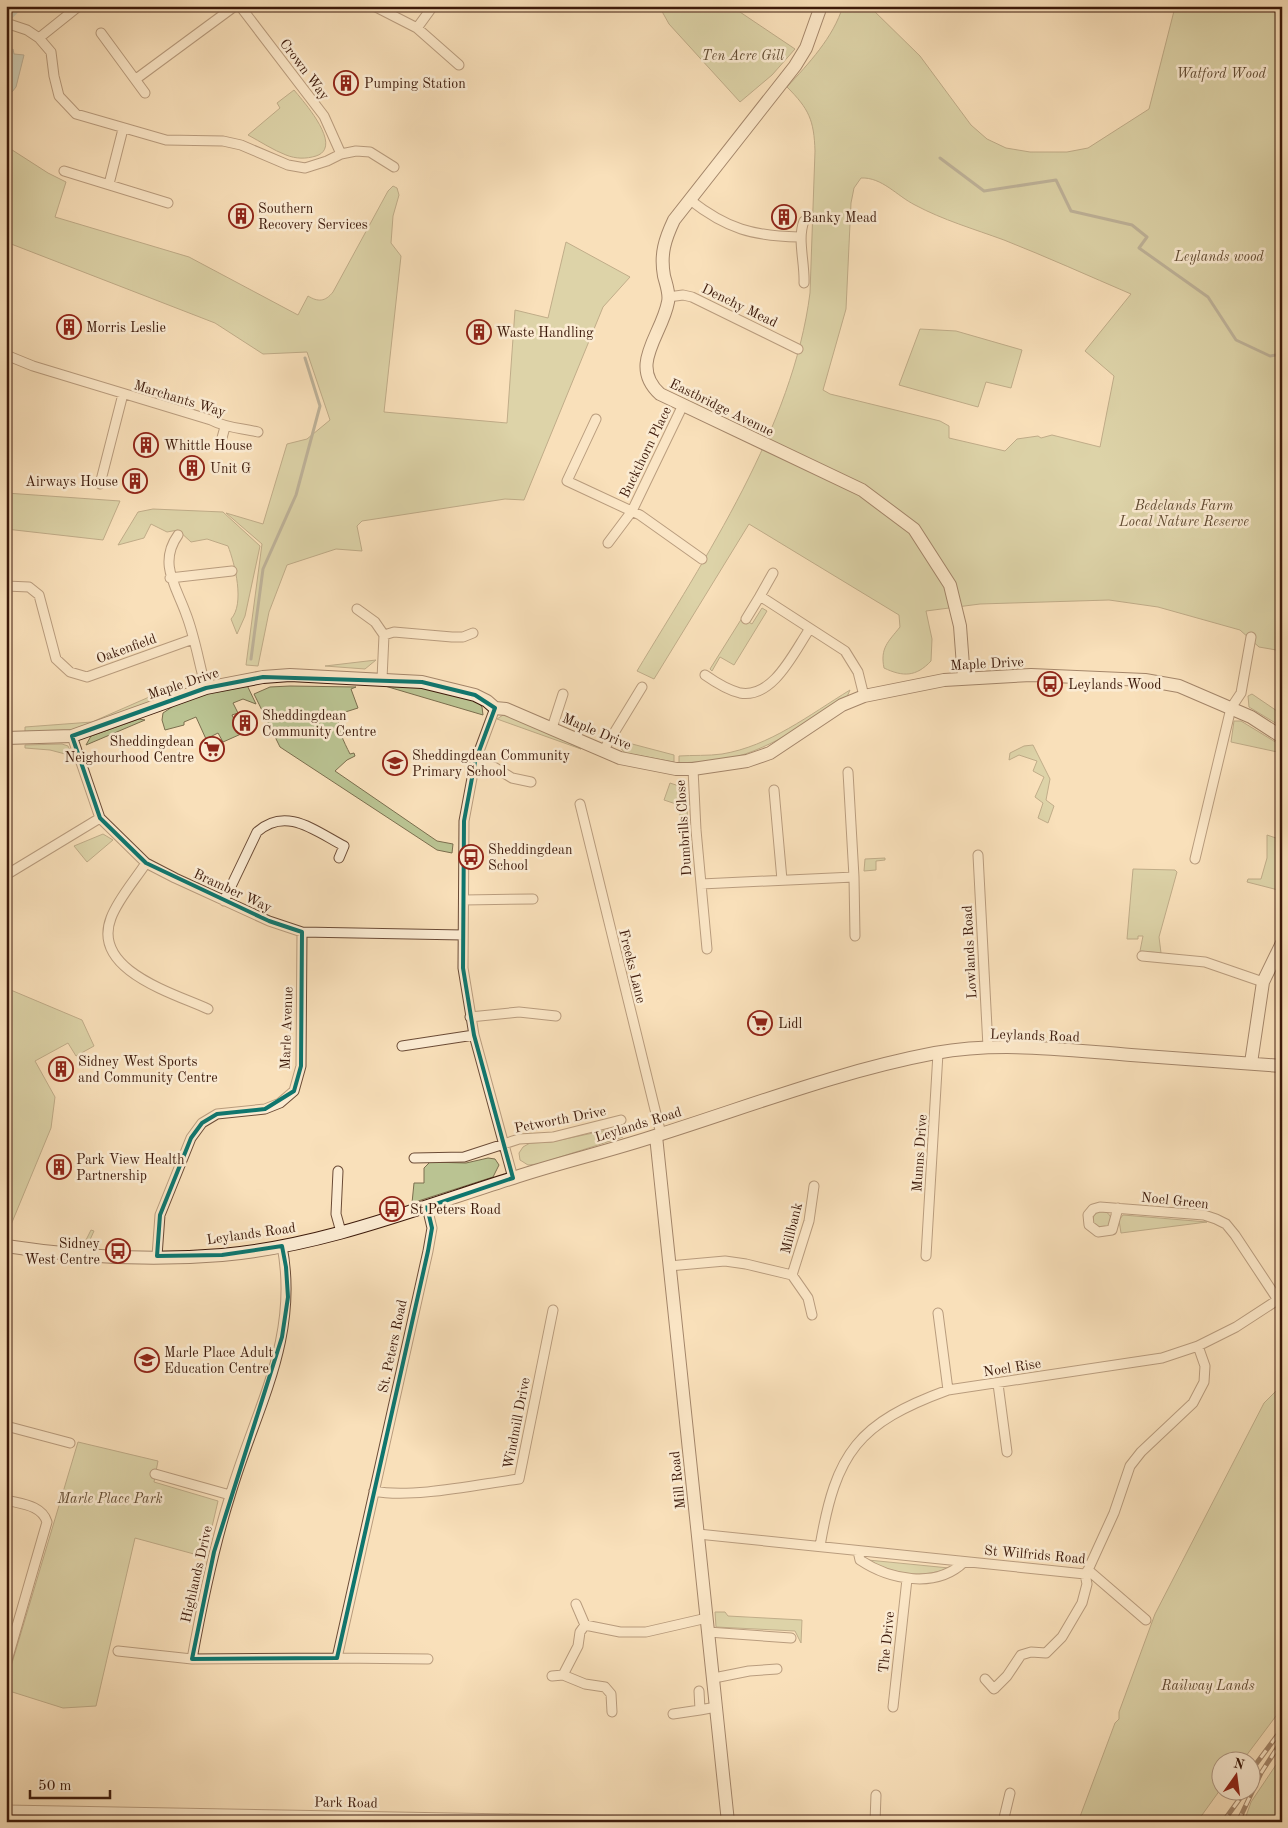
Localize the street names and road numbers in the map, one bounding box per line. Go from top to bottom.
street label: Crown Way [277,37,332,103]
street label: Denchy Mead [699,282,780,330]
street label: Eastbridge Avenue [667,377,776,439]
street label: Marchants Way [132,378,228,420]
street label: Buckthorn Place [618,404,674,500]
street label: Oakenfield [94,632,158,666]
street label: Maple Drive [950,655,1024,673]
street label: Maple Drive [146,666,221,702]
street label: Maple Drive [560,711,633,753]
street label: Dumbrills Close [674,779,694,876]
street label: Bramber Way [191,867,274,915]
street label: Lowlands Road [961,905,979,999]
street label: Freeks Lane [616,928,648,1005]
street label: Marle Avenue [279,986,295,1070]
street label: Leylands Road [990,1027,1080,1045]
street label: Petworth Drive [513,1104,607,1136]
street label: Leylands Road [593,1105,683,1145]
street label: Munns Drive [910,1114,930,1192]
street label: Noel Green [1140,1190,1210,1212]
street label: Millbank [779,1201,805,1255]
street label: Leylands Road [206,1221,297,1247]
street label: St. Peters Road [376,1298,410,1394]
street label: Noel Rise [982,1357,1042,1379]
street label: Windmill Drive [501,1376,533,1470]
street label: Mill Road [668,1450,688,1510]
street label: Highlands Drive [179,1524,215,1624]
street label: St Wilfrids Road [983,1544,1086,1566]
street label: The Drive [877,1611,897,1673]
street label: Park Road [314,1795,378,1811]

